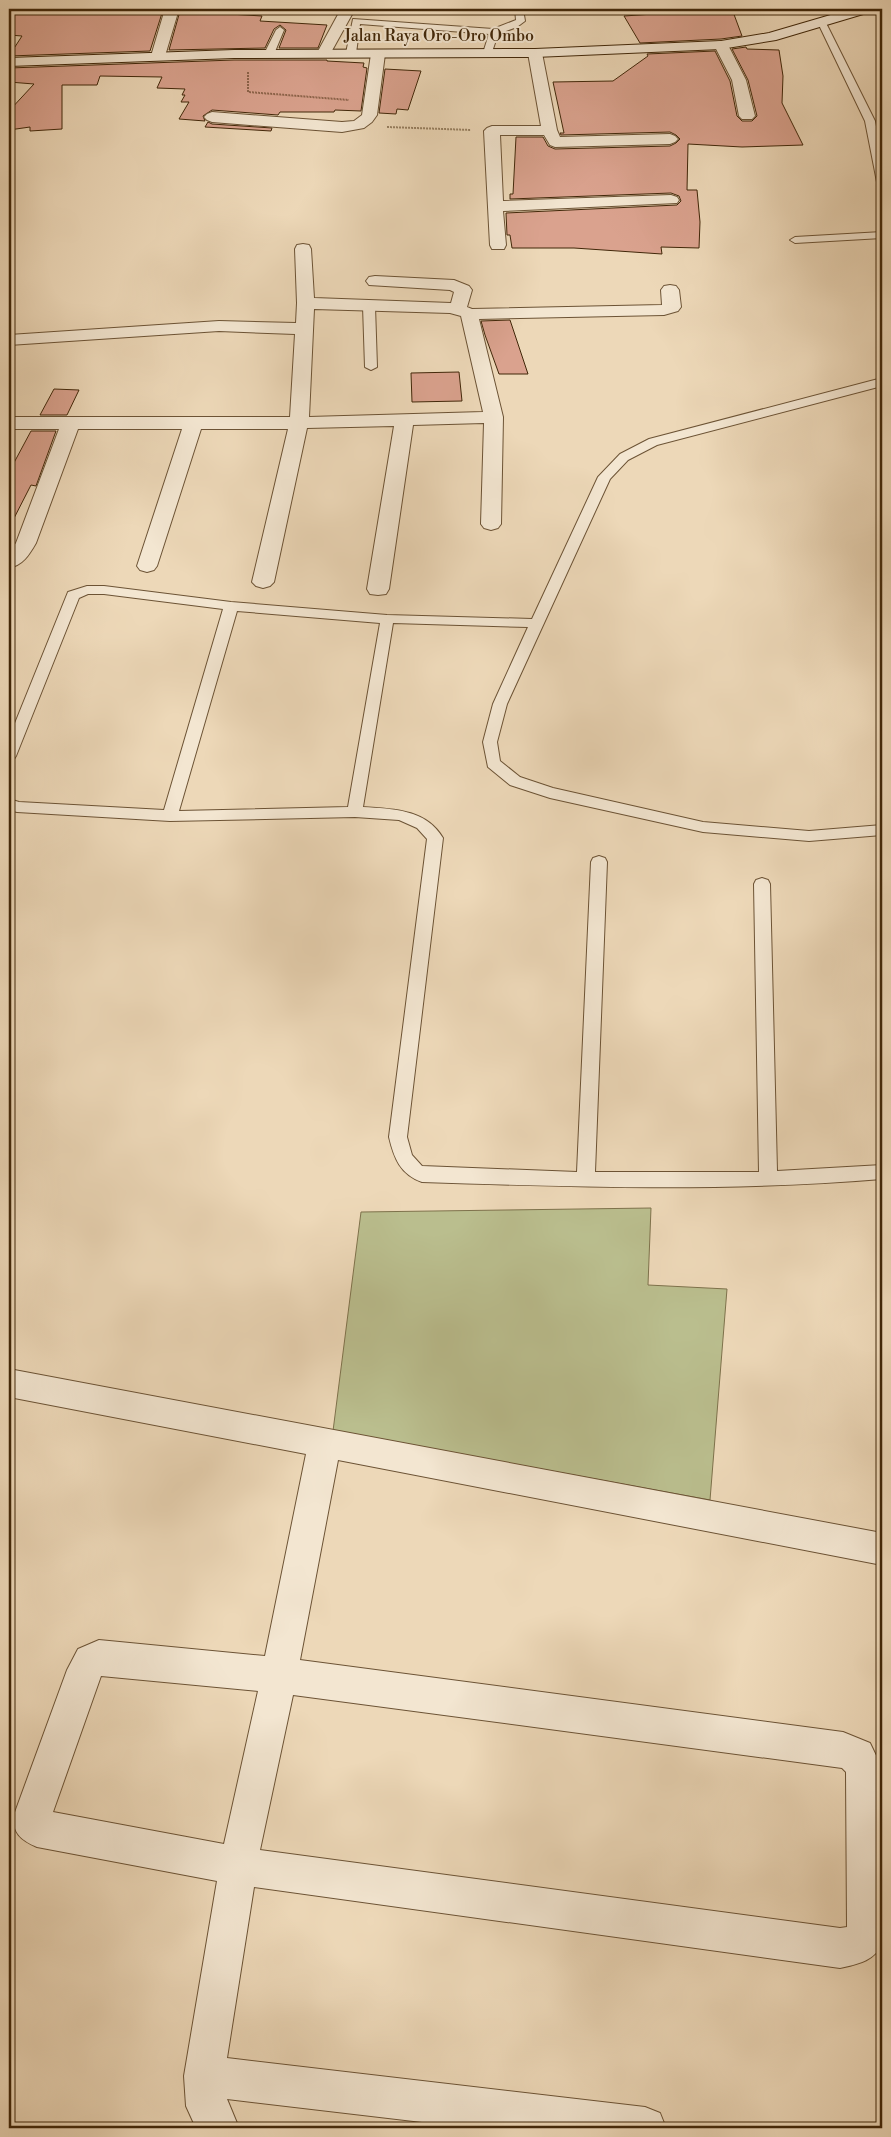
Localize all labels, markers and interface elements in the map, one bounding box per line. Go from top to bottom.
street label: Jalan Raya Oro-Oro Ombo [343,26,534,46]

